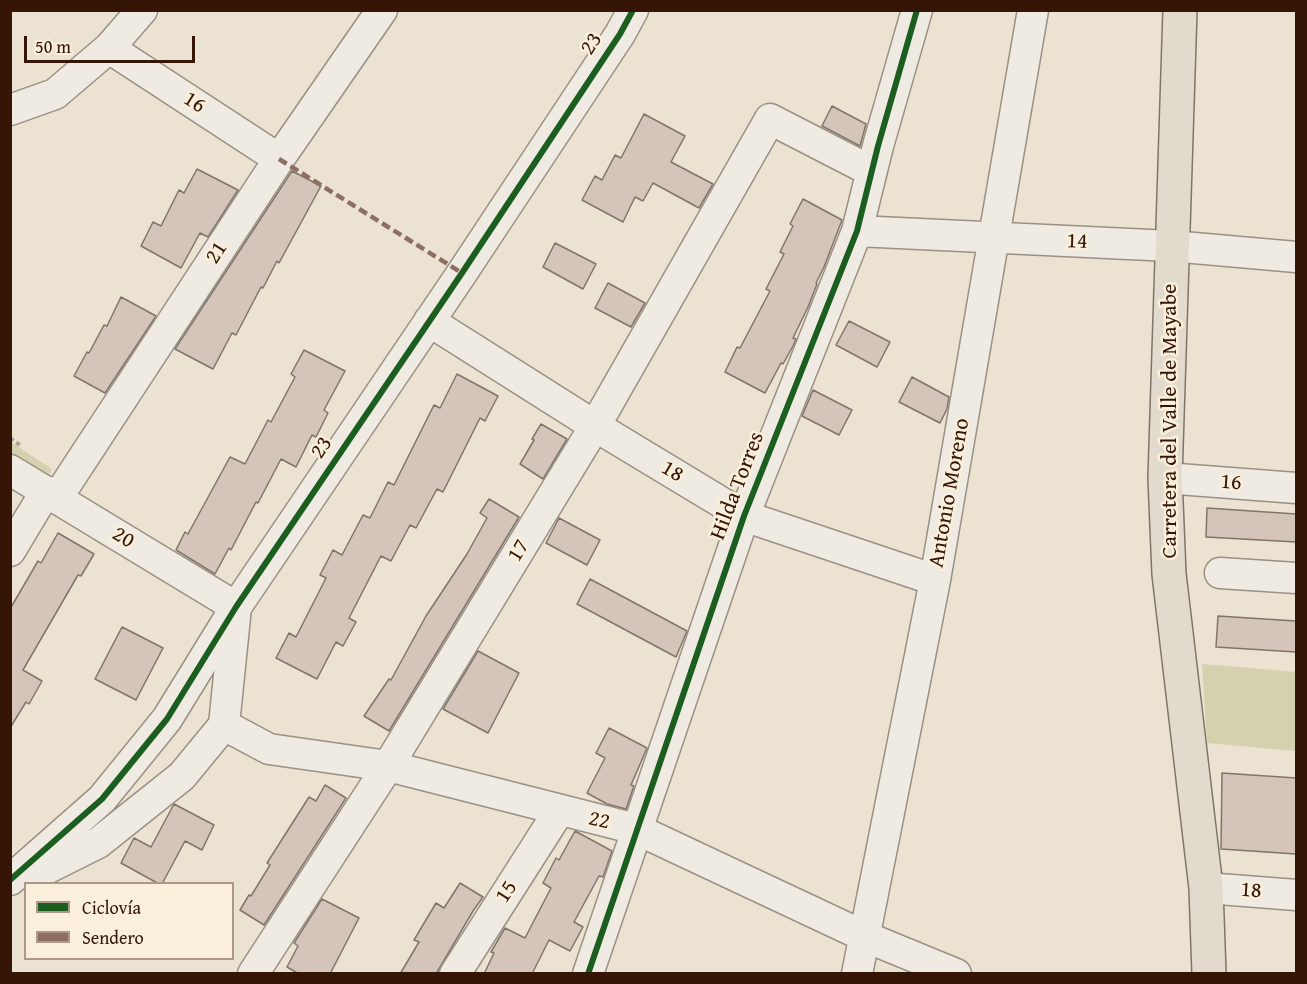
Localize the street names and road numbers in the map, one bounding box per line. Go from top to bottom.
street label: 23 [575,28,609,60]
street label: 16 [178,86,210,120]
street label: 14 [1066,228,1088,256]
street label: 21 [200,237,234,269]
street label: Carretera del Valle de Mayabe [1157,284,1183,558]
street label: Antonio Moreno [924,416,976,570]
street label: Hilda Torres [705,428,771,544]
street label: 23 [305,432,339,464]
street label: 18 [656,455,688,489]
street label: 16 [1220,469,1242,497]
street label: 20 [107,521,139,555]
street label: 17 [502,535,536,567]
street label: 22 [586,806,612,836]
street label: 15 [490,876,524,908]
street label: 18 [1240,877,1262,905]

